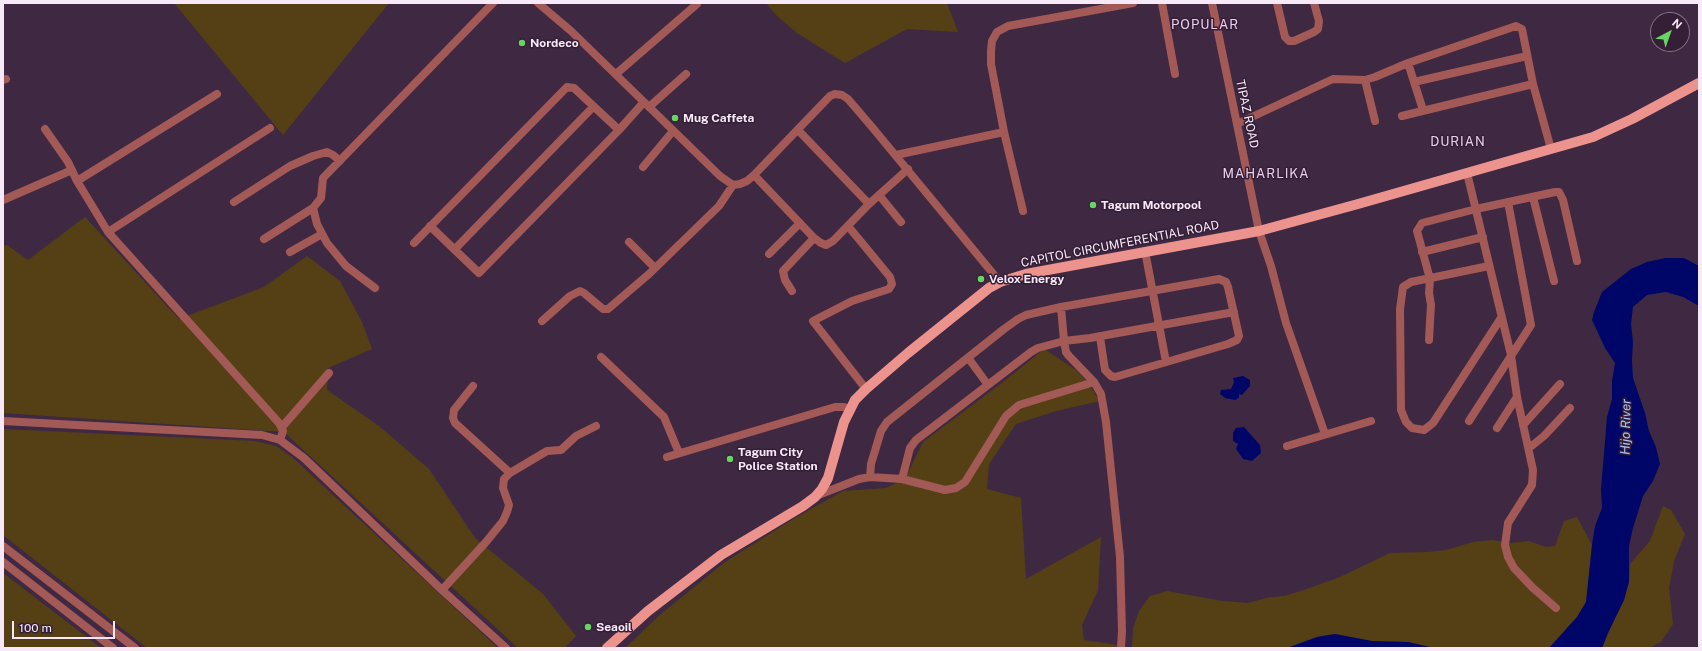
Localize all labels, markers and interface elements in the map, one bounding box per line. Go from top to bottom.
north arrow [1650,12,1690,52]
text: N [1670,16,1684,31]
district label: POPULAR [1171,17,1239,33]
place label: Nordeco [530,36,579,50]
marker: Nordeco [517,38,527,48]
street label: TIPAZ ROAD [1233,78,1261,150]
place label: Mug Caffeta [683,111,754,125]
marker: Mug Caffeta [670,113,680,123]
district label: DURIAN [1430,134,1486,150]
district label: MAHARLIKA [1222,166,1310,182]
place label: Tagum Motorpool [1101,198,1202,212]
marker: Tagum Motorpool [1088,200,1098,210]
street label: CAPITOL CIRCUMFERENTIAL ROAD [1020,218,1220,270]
place label: Velox Energy [989,272,1064,286]
marker: Velox Energy [976,274,986,284]
water label: Hijo River [1618,399,1634,455]
place label: Tagum City Police Station [738,445,818,473]
marker: Tagum City Police Station [725,454,735,464]
scale bar [14,613,117,639]
place label: Seaoil [596,620,632,634]
text: 100 m [19,621,52,635]
marker: Seaoil [583,622,593,632]

